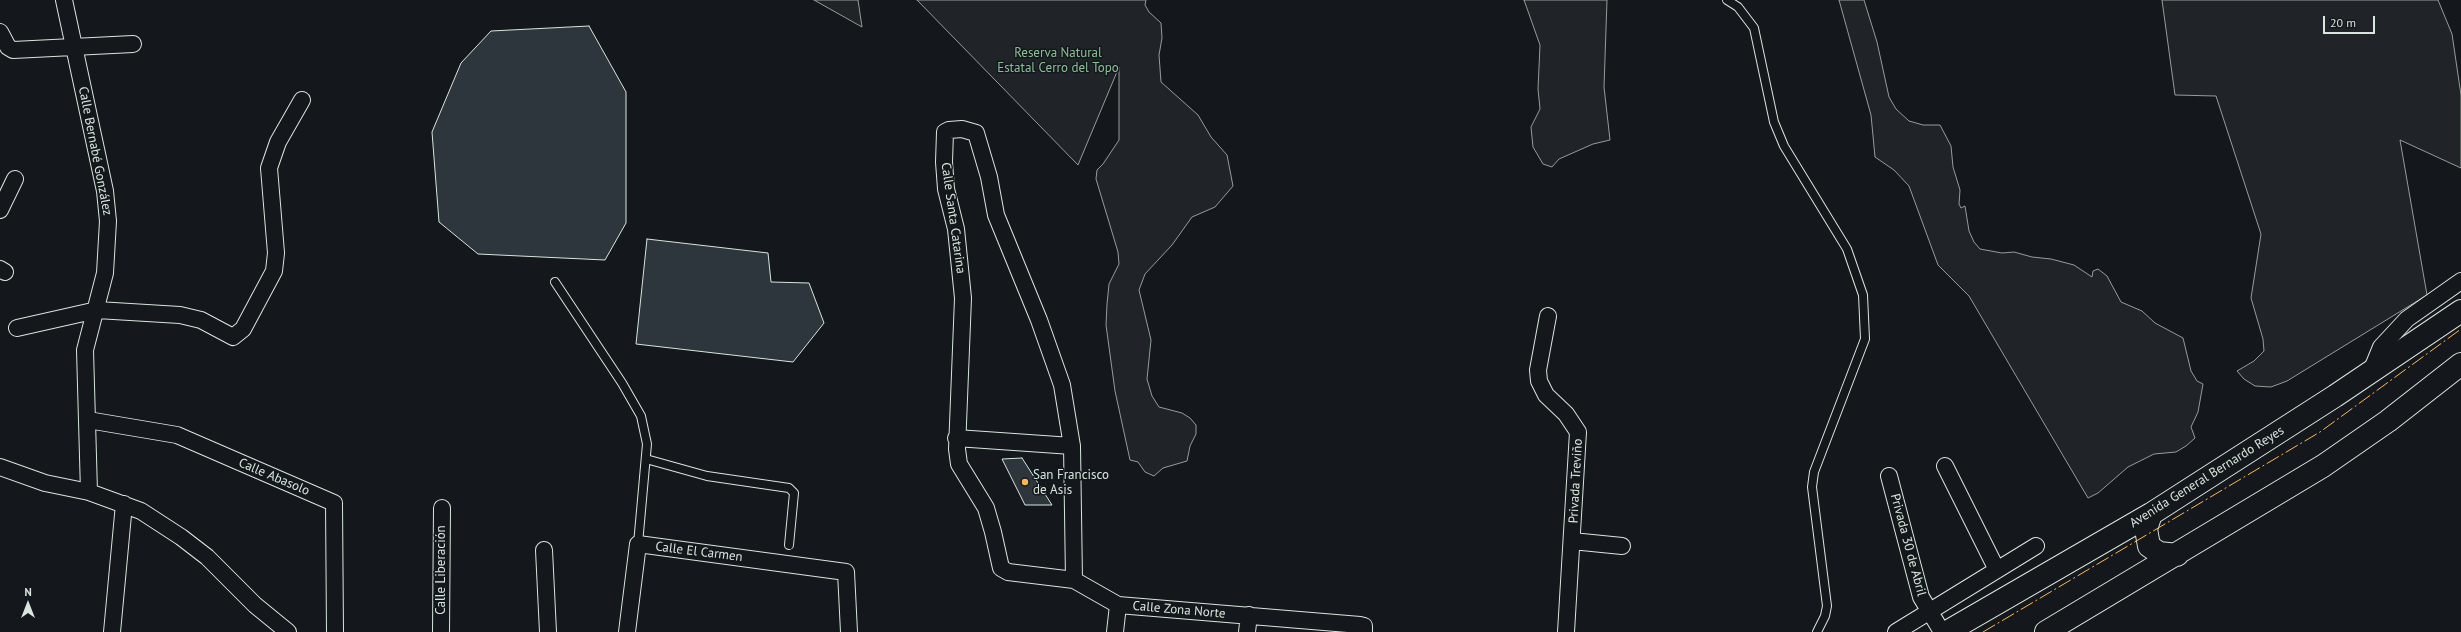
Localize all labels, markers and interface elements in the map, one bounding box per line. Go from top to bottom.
scale bar [2325,8,2377,34]
text: 20 m [2330,15,2356,30]
park label: Reserva Natural Estatal Cerro del Topo [997,45,1119,76]
street label: Calle Bernabé González [75,85,115,217]
street label: Calle Santa Catarina [937,161,969,275]
street label: Avenida General Bernardo Reyes [2127,423,2287,531]
street label: Privada Treviño [1566,438,1586,524]
street label: Calle Abasolo [236,455,312,499]
place label: San Francisco de Asis [1033,467,1109,498]
marker: San Francisco de Asis [1020,477,1030,487]
street label: Privada 30 de Abril [1887,492,1929,598]
street label: Calle Liberación [433,525,449,615]
street label: Calle El Carmen [654,539,744,565]
north arrow [8,584,48,624]
text: N [24,585,32,599]
street label: Calle Zona Norte [1132,598,1226,622]

